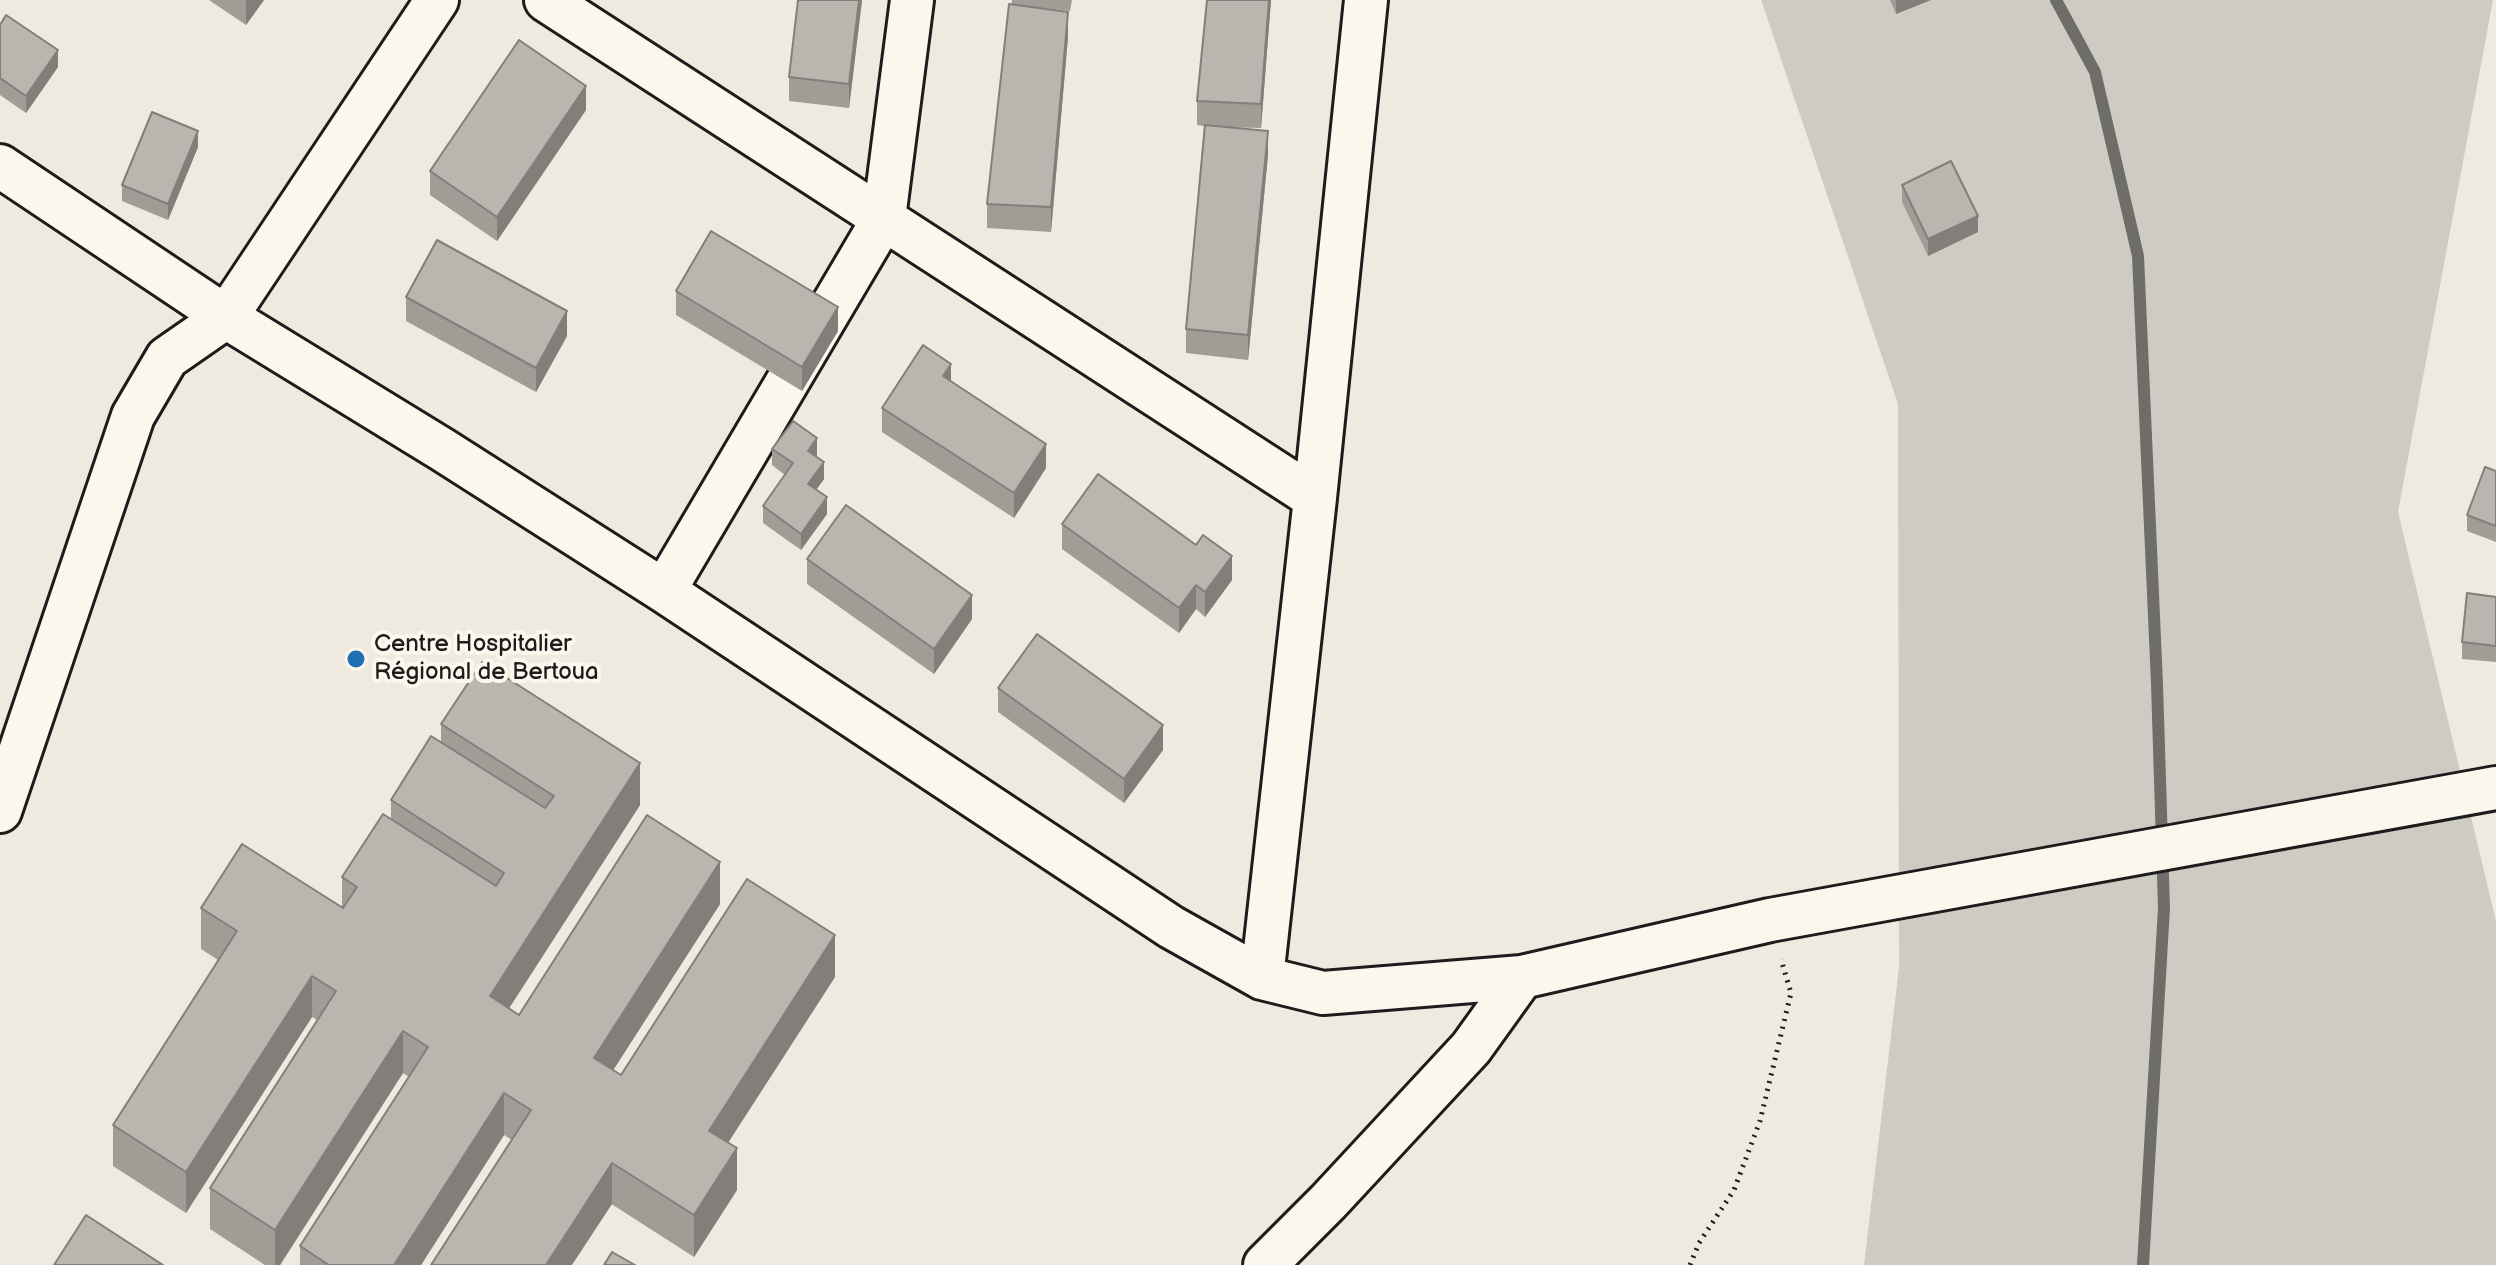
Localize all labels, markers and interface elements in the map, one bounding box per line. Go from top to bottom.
place label: Centre Hospitalier Régional de Bertoua [374,631,599,687]
marker: Centre Hospitalier Régional de Bertoua [345,648,367,670]

